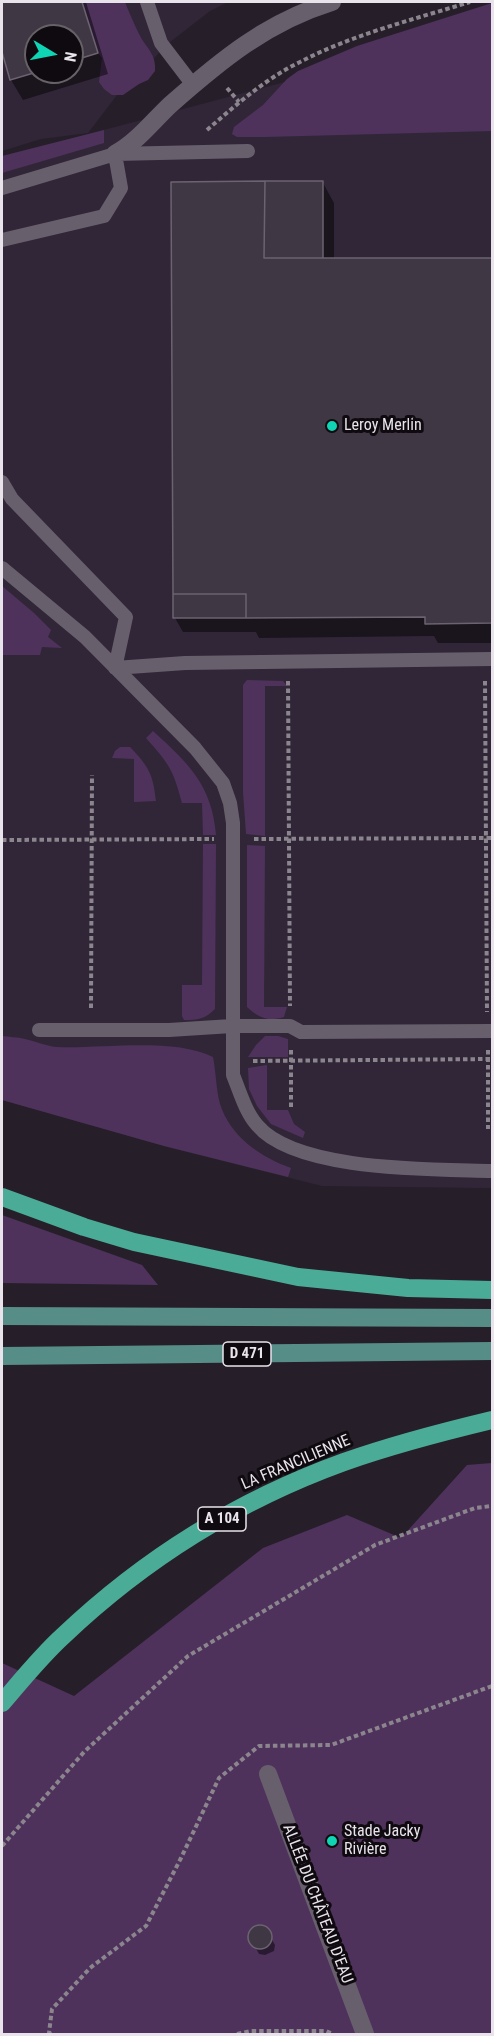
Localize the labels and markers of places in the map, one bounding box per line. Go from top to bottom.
place label: Leroy Merlin [344,416,422,436]
marker: Leroy Merlin [325,419,339,433]
place label: Stade Jacky Rivière [344,1822,420,1860]
marker: Stade Jacky Rivière [325,1834,339,1848]

